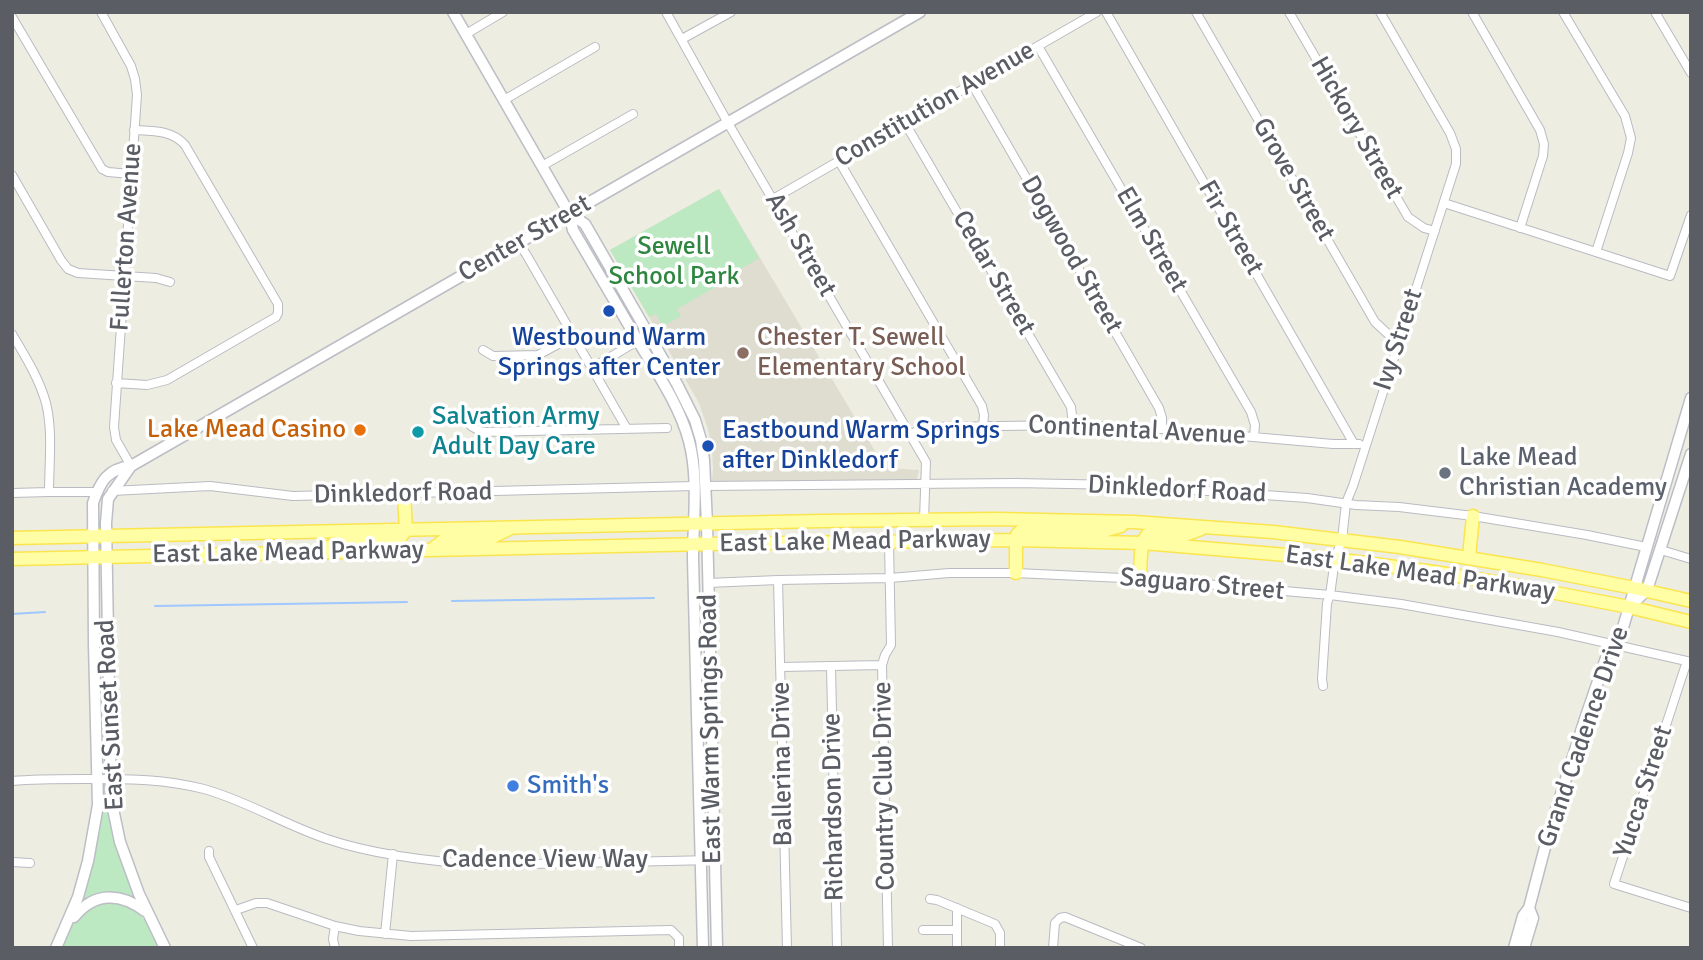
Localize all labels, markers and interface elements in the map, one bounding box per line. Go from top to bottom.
street label: Constitution Avenue [830,35,1040,175]
street label: Hickory Street [1303,51,1409,205]
street label: Grove Street [1245,113,1341,247]
street label: Fullerton Avenue [105,142,149,332]
street label: Dogwood Street [1013,171,1129,339]
street label: Fir Street [1191,175,1269,281]
street label: Elm Street [1108,182,1194,298]
street label: Ash Street [758,187,842,303]
street label: Center Street [453,189,597,289]
street label: Cedar Street [945,205,1041,341]
park label: Sewell School Park [608,231,740,292]
street label: Ivy Street [1368,285,1430,395]
marker: Westbound Warm Springs after Center [601,303,617,319]
place label: Westbound Warm Springs after Center [498,322,720,384]
place label: Chester T. Sewell Elementary School [757,322,966,384]
marker: Chester T. Sewell Elementary School [735,345,751,361]
place label: Salvation Army Adult Day Care [432,401,599,462]
street label: Continental Avenue [1027,410,1247,452]
place label: Lake Mead Casino [147,414,346,446]
place label: Eastbound Warm Springs after Dinkledorf [722,415,1000,476]
marker: Lake Mead Casino [352,422,368,438]
marker: Salvation Army Adult Day Care [410,424,426,440]
marker: Eastbound Warm Springs after Dinkledorf [700,438,716,454]
place label: Lake Mead Christian Academy [1459,442,1667,504]
marker: Lake Mead Christian Academy [1437,465,1453,481]
street label: Dinkledorf Road [1087,470,1267,510]
street label: Dinkledorf Road [313,477,493,511]
street label: East Lake Mead Parkway [719,524,991,560]
street label: East Lake Mead Parkway [152,535,424,571]
street label: East Lake Mead Parkway [1283,540,1557,608]
street label: Saguaro Street [1119,562,1285,608]
street label: East Warm Springs Road [693,594,729,864]
street label: East Sunset Road [90,619,132,811]
street label: Grand Cadence Drive [1532,622,1636,852]
street label: Ballerina Drive [766,681,800,847]
street label: Country Club Drive [868,681,902,891]
street label: Richardson Drive [817,713,851,901]
street label: Yucca Street [1608,722,1680,862]
place label: Smith's [527,770,609,802]
marker: Smith's [505,778,521,794]
street label: Cadence View Way [442,844,648,876]

